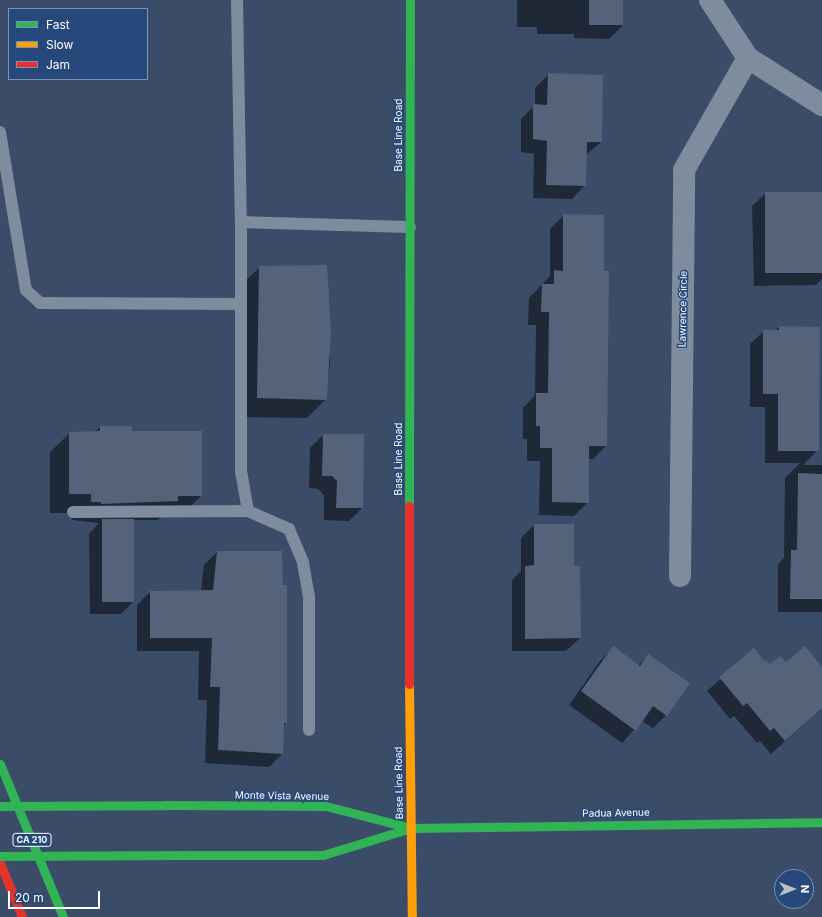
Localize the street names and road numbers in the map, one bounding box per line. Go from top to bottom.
street label: Base Line Road [393,99,405,171]
street label: Lawrence Circle [676,271,690,347]
street label: Base Line Road [393,423,405,495]
street label: Base Line Road [392,746,406,820]
street label: Monte Vista Avenue [235,789,329,803]
street label: Padua Avenue [582,806,650,820]
road number: CA 210 [12,833,52,847]

